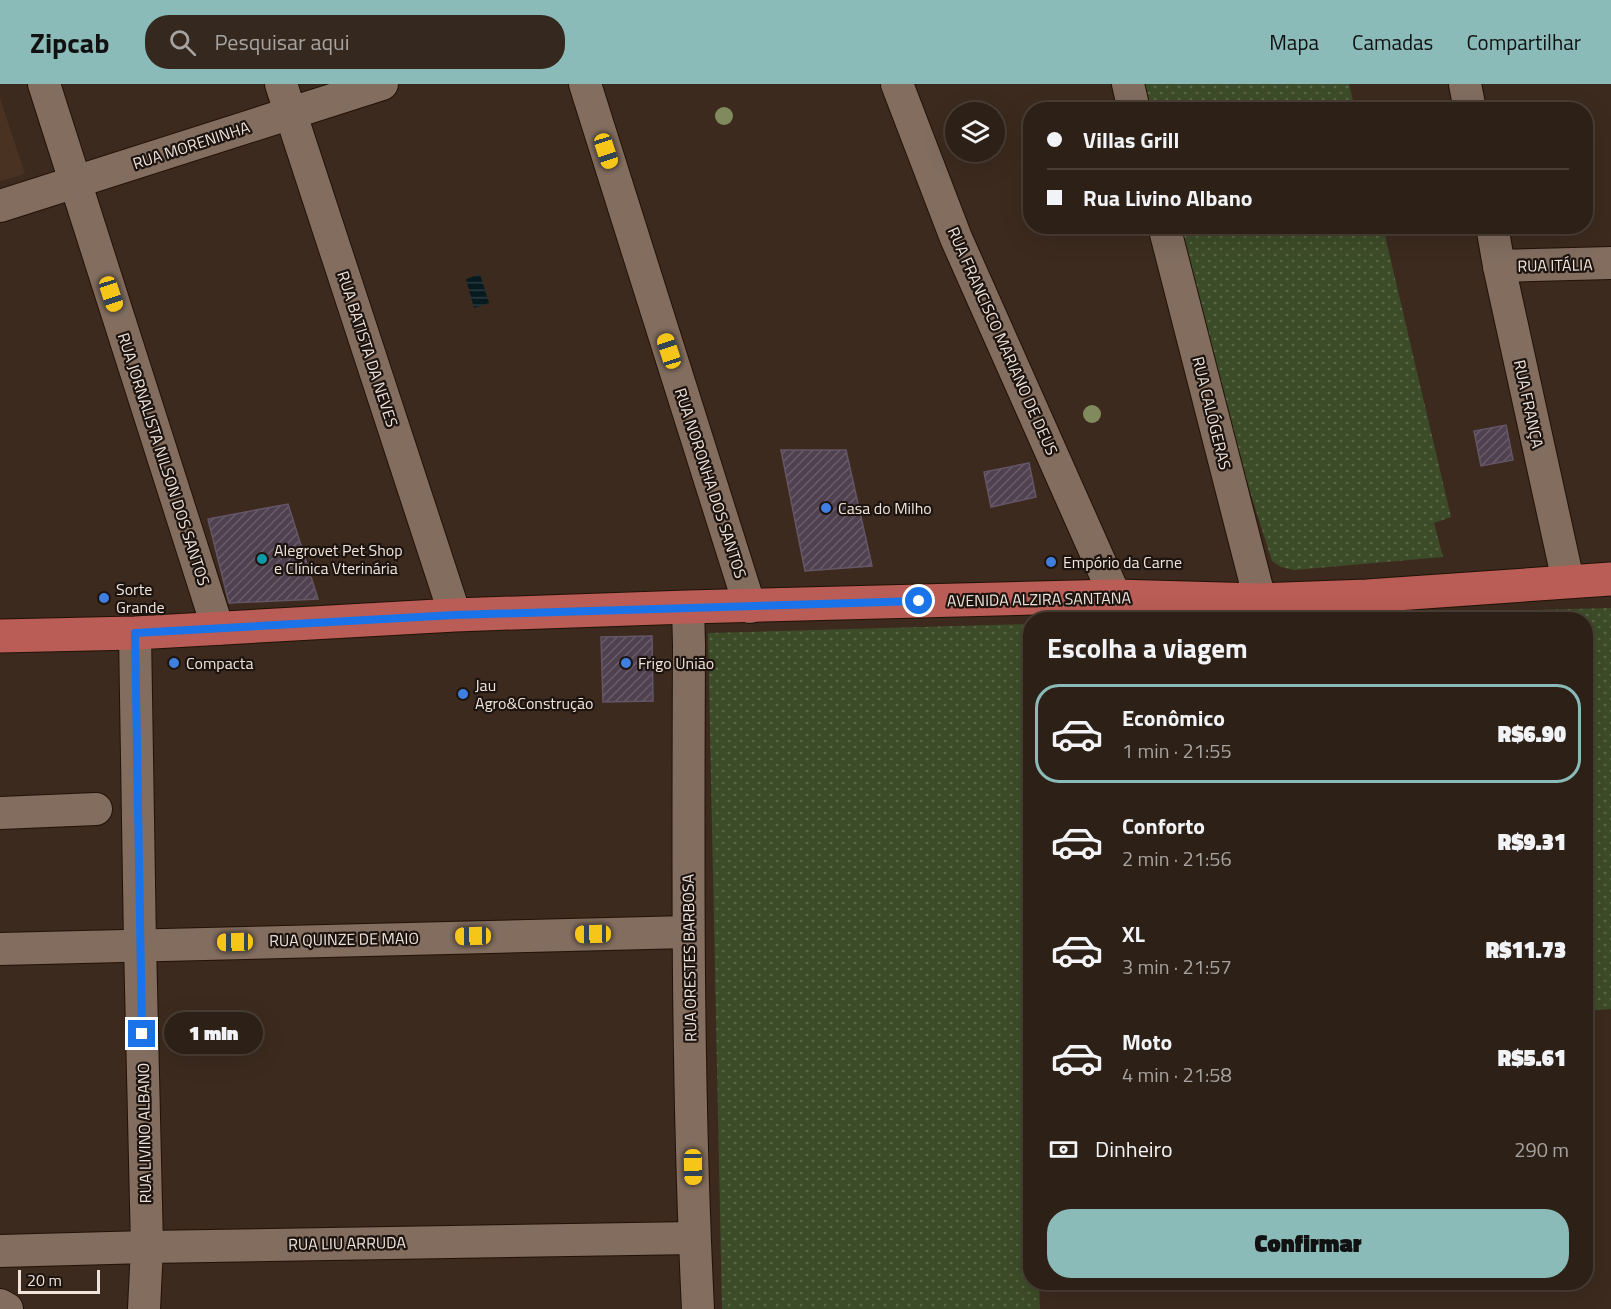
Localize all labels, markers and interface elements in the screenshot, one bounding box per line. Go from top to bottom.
search box [145,15,565,69]
text: Zipcab [30,21,109,64]
text: Pesquisar aqui [214,25,350,59]
icon: search [166,26,199,59]
text: Mapa [1269,26,1319,58]
text: Camadas [1352,26,1433,58]
text: Compartilhar [1466,26,1581,58]
map controls [945,102,1005,162]
button: layers [945,102,1005,162]
street label: RUA MORENINHA [129,115,253,175]
text: Villas Grill [1083,123,1179,157]
car [592,131,620,171]
text: Rua Livino Albano [1083,181,1253,215]
street label: RUA FRANCISCO MARIANO DE DEUS [942,223,1064,459]
street label: RUA ITÁLIA [1517,252,1593,278]
street label: RUA BATISTA DA NEVES [331,268,405,430]
car [97,274,125,314]
street label: RUA JORNALISTA NILSON DOS SANTOS [112,329,216,589]
car [655,331,683,371]
street label: RUA CALÓGERAS [1186,354,1238,472]
street label: RUA FRANÇA [1508,358,1550,451]
street label: RUA NORONHA DOS SANTOS [669,385,753,581]
place label: Casa do Milho [838,496,932,520]
marker: Casa do Milho [819,501,833,515]
place label: Alegrovet Pet Shop e Clínica Vterinária [274,538,403,580]
place label: Empório da Carne [1063,550,1182,574]
marker: Alegrovet Pet Shop e Clínica Vterinária [255,552,269,566]
marker: Empório da Carne [1044,555,1058,569]
place label: Sorte Grande [116,577,165,619]
street label: AVENIDA ALZIRA SANTANA [947,585,1132,613]
route start [905,587,932,614]
marker: Sorte Grande [97,591,111,605]
text: Escolha a viagem [1047,627,1248,668]
place label: Compacta [186,651,253,675]
place label: Frigo União [638,651,714,675]
marker: Compacta [167,656,181,670]
marker: Frigo União [619,656,633,670]
place label: Jau Agro&Construção [475,673,593,715]
marker: Jau Agro&Construção [456,687,470,701]
text: Econômico [1122,701,1225,735]
icon: car [1050,707,1104,761]
text: R$6.90 [1498,717,1566,751]
text: 1 min · 21:55 [1122,735,1232,766]
text: Conforto [1122,809,1205,843]
icon: car [1050,815,1104,869]
text: R$9.31 [1498,825,1566,859]
text: 2 min · 21:56 [1122,843,1232,874]
street label: RUA ORESTES BARBOSA [676,873,702,1042]
text: XL [1122,917,1145,951]
icon: car [1050,923,1104,977]
car [575,925,611,943]
street label: RUA QUINZE DE MAIO [269,926,419,952]
car [455,927,491,945]
car [217,933,253,951]
text: R$11.73 [1486,933,1566,967]
text: 3 min · 21:57 [1122,951,1232,982]
callout: 1 min [163,1013,262,1055]
text: 1 min [189,1017,238,1048]
route end [128,1020,155,1047]
text: Moto [1122,1025,1172,1059]
icon: car [1050,1031,1104,1085]
text: R$5.61 [1498,1041,1566,1075]
text: 4 min · 21:58 [1122,1059,1232,1090]
street label: RUA LIVINO ALBANO [131,1062,157,1204]
text: Dinheiro [1095,1132,1173,1166]
icon: cash [1047,1133,1080,1166]
text: 290 m [1514,1134,1569,1165]
car [684,1149,702,1185]
button: Confirmar [1047,1209,1569,1278]
street label: RUA LIU ARRUDA [288,1230,407,1256]
scale bar [18,1267,100,1294]
text: 20 m [27,1268,62,1292]

